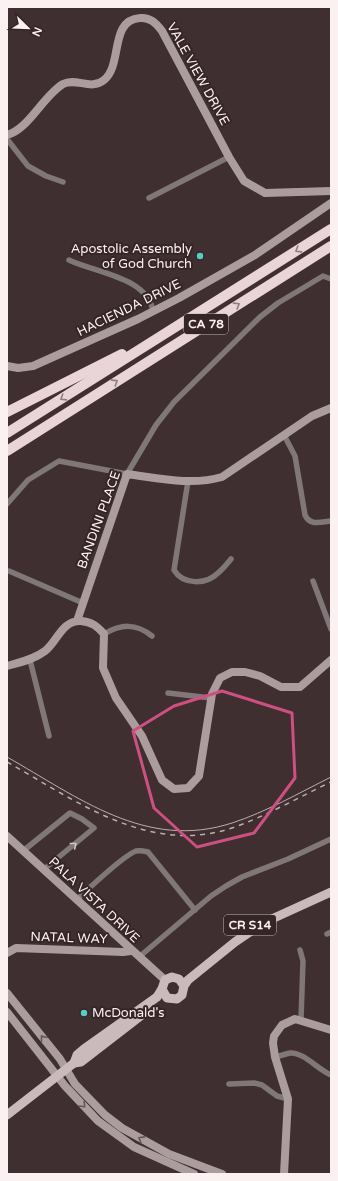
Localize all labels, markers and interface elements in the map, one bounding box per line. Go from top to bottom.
north arrow [8,8,48,48]
street label: VALE VIEW DRIVE [163,20,233,128]
text: N [29,25,44,38]
place label: Apostolic Assembly of God Church [71,241,192,272]
one-way arrow [295,245,302,253]
marker: Apostolic Assembly of God Church [195,251,205,261]
street label: HACIENDA DRIVE [74,276,184,340]
one-way arrow [233,303,240,310]
road number: CA 78 [184,314,228,334]
one-way arrow [111,379,118,387]
one-way arrow [60,393,67,401]
street label: BANDINI PLACE [74,469,124,571]
one-way arrow [69,843,76,850]
street label: PALA VISTA DRIVE [45,854,143,946]
road number: CR S14 [224,915,276,935]
street label: NATAL WAY [30,929,108,947]
place label: McDonald's [92,1005,165,1021]
marker: McDonald's [79,1008,89,1018]
one-way arrow [40,1035,47,1042]
one-way arrow [78,1100,86,1108]
one-way arrow [138,1136,146,1143]

